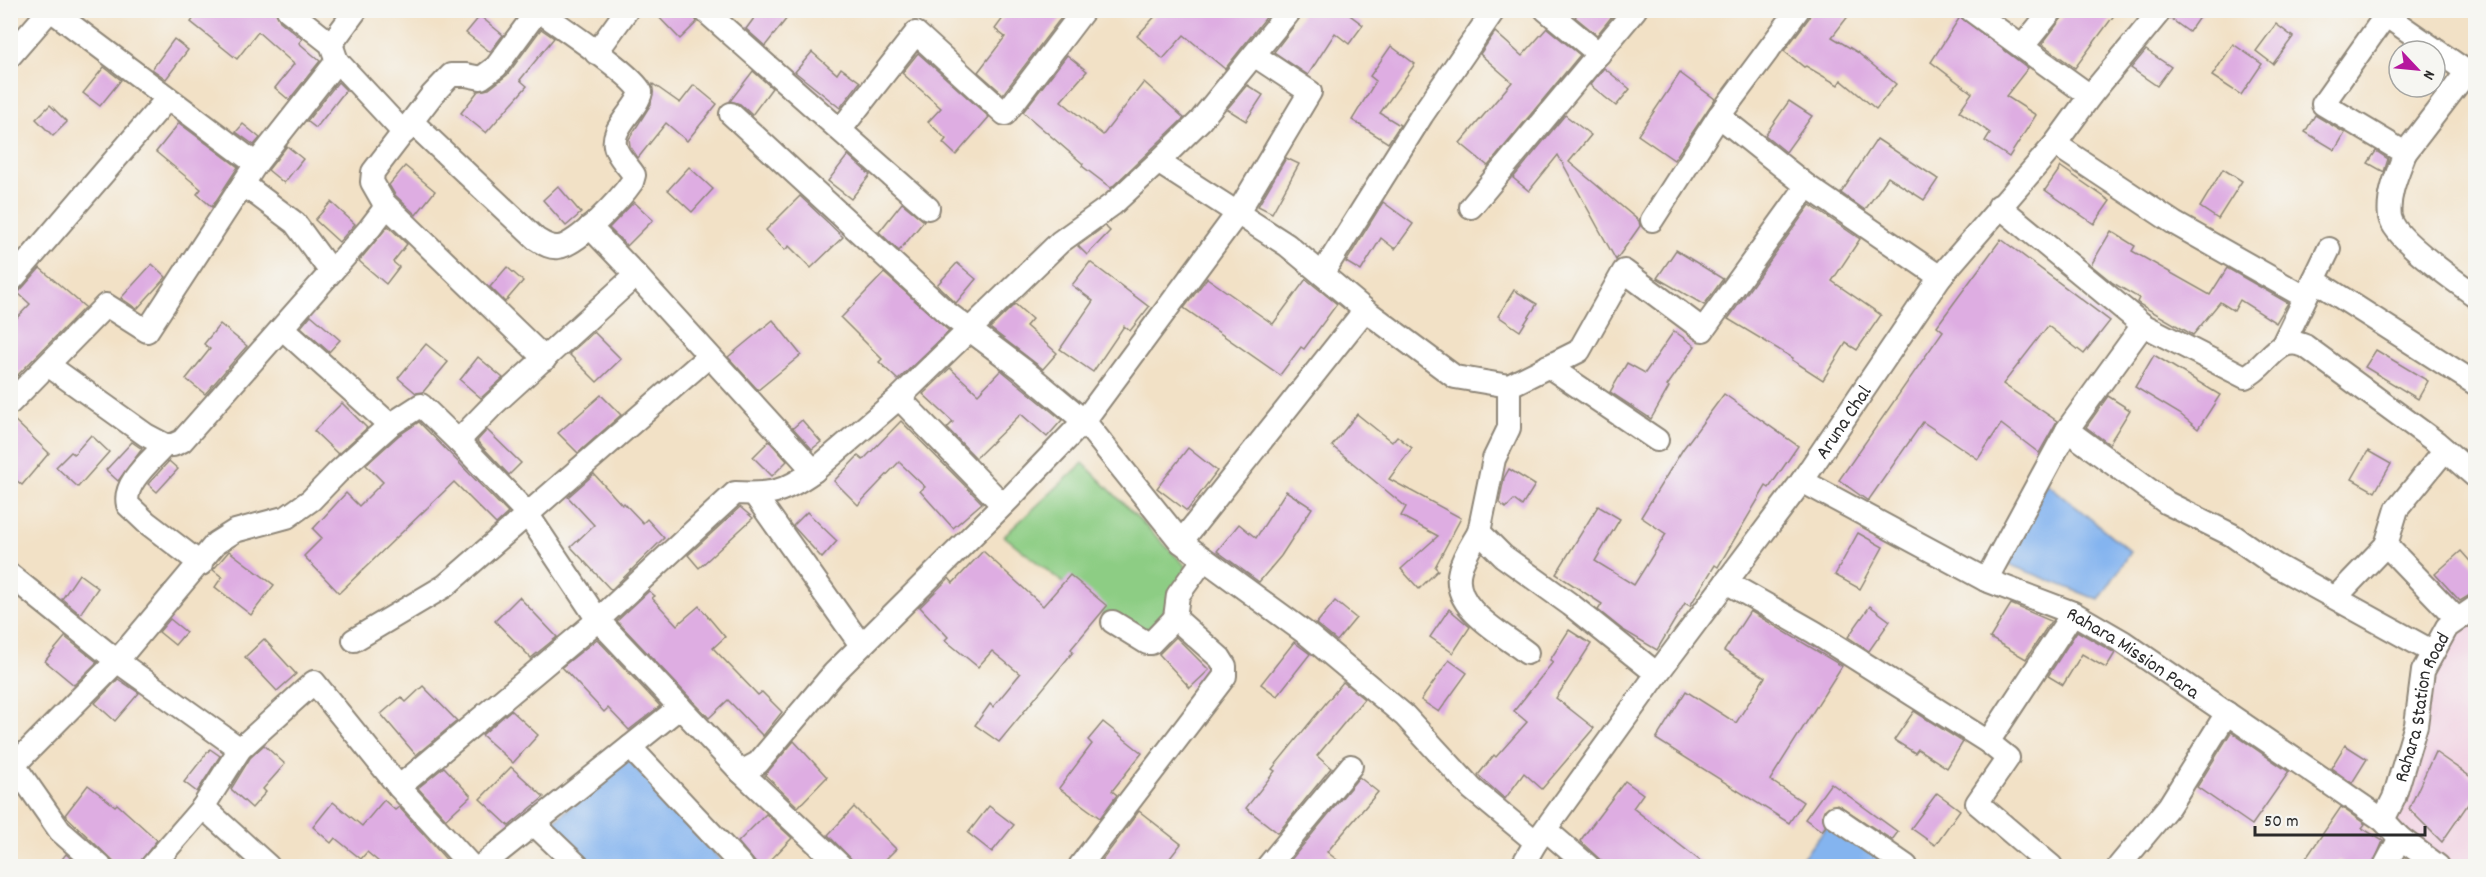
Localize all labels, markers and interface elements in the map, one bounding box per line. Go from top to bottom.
north arrow [2387,39,2447,99]
text: N [2416,66,2440,83]
street label: Aruna Chal [1810,381,1880,466]
street label: Rahara Mission Para [2061,601,2205,708]
street label: Rahara Station Road [2388,628,2458,786]
scale bar [2255,799,2424,837]
text: 50 m [2264,810,2299,835]

